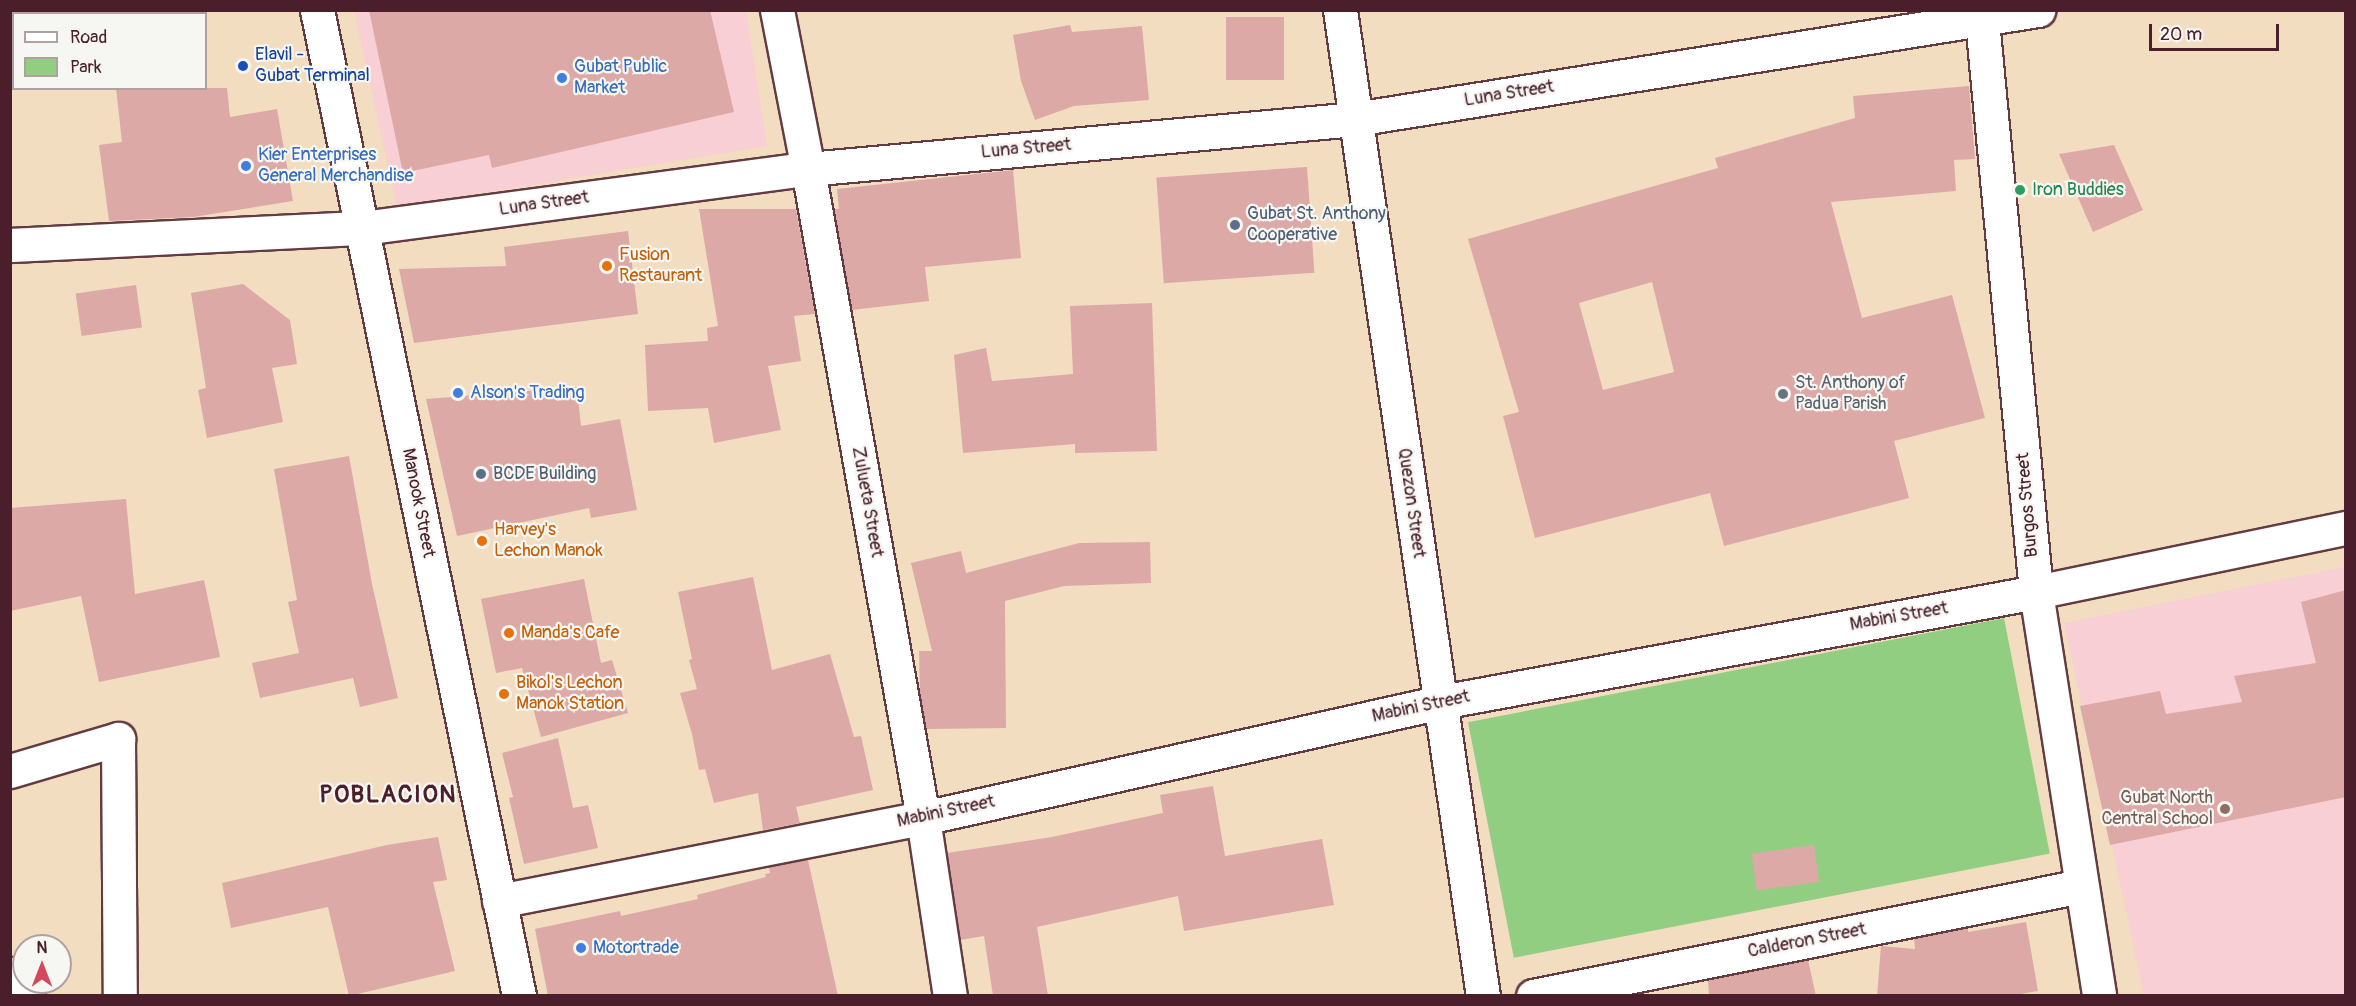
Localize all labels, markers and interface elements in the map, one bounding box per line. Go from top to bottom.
legend [12,12,207,90]
scale bar [2152,12,2282,50]
text: 20 m [2160,23,2202,46]
text: Road [70,26,107,49]
place label: Elavil - Gubat Terminal [255,45,370,88]
text: Park [70,56,102,79]
place label: Gubat Public Market [574,57,667,100]
marker: Elavil - Gubat Terminal [236,59,250,73]
marker: Gubat Public Market [555,71,569,85]
street label: Luna Street [1463,76,1555,112]
street label: Luna Street [980,134,1072,164]
place label: Kier Enterprises General Merchandise [258,145,413,188]
marker: Kier Enterprises General Merchandise [239,159,253,173]
place label: Iron Buddies [2032,179,2124,201]
marker: Iron Buddies [2013,183,2027,197]
street label: Luna Street [498,187,590,221]
place label: Gubat St. Anthony Cooperative [1247,204,1386,246]
marker: Gubat St. Anthony Cooperative [1228,218,1242,232]
place label: Fusion Restaurant [619,245,702,288]
marker: Fusion Restaurant [600,259,614,273]
place label: St. Anthony of Padua Parish [1795,373,1906,416]
place label: Alson's Trading [470,382,585,404]
marker: Alson's Trading [451,386,465,400]
marker: St. Anthony of Padua Parish [1776,387,1790,401]
street label: Zulueta Street [847,445,887,559]
street label: Manook Street [397,447,439,559]
street label: Quezon Street [1393,447,1429,559]
street label: Burgos Street [2013,452,2043,558]
place label: BCDE Building [493,463,596,485]
marker: BCDE Building [474,467,488,481]
place label: Harvey's Lechon Manok [494,520,603,562]
marker: Harvey's Lechon Manok [475,534,489,548]
street label: Mabini Street [1848,598,1950,636]
place label: Manda's Cafe [521,622,619,644]
marker: Manda's Cafe [502,626,516,640]
place label: Bikol's Lechon Manok Station [516,673,624,716]
street label: Mabini Street [1370,686,1472,728]
marker: Bikol's Lechon Manok Station [497,687,511,701]
district label: POBLACION [319,781,457,809]
place label: Gubat North Central School [2101,788,2213,830]
street label: Mabini Street [895,791,997,833]
marker: Gubat North Central School [2218,802,2232,816]
street label: Calderon Street [1746,919,1868,963]
north arrow [12,934,72,994]
place label: Motortrade [593,937,679,959]
text: N [37,938,47,958]
marker: Motortrade [574,941,588,955]

